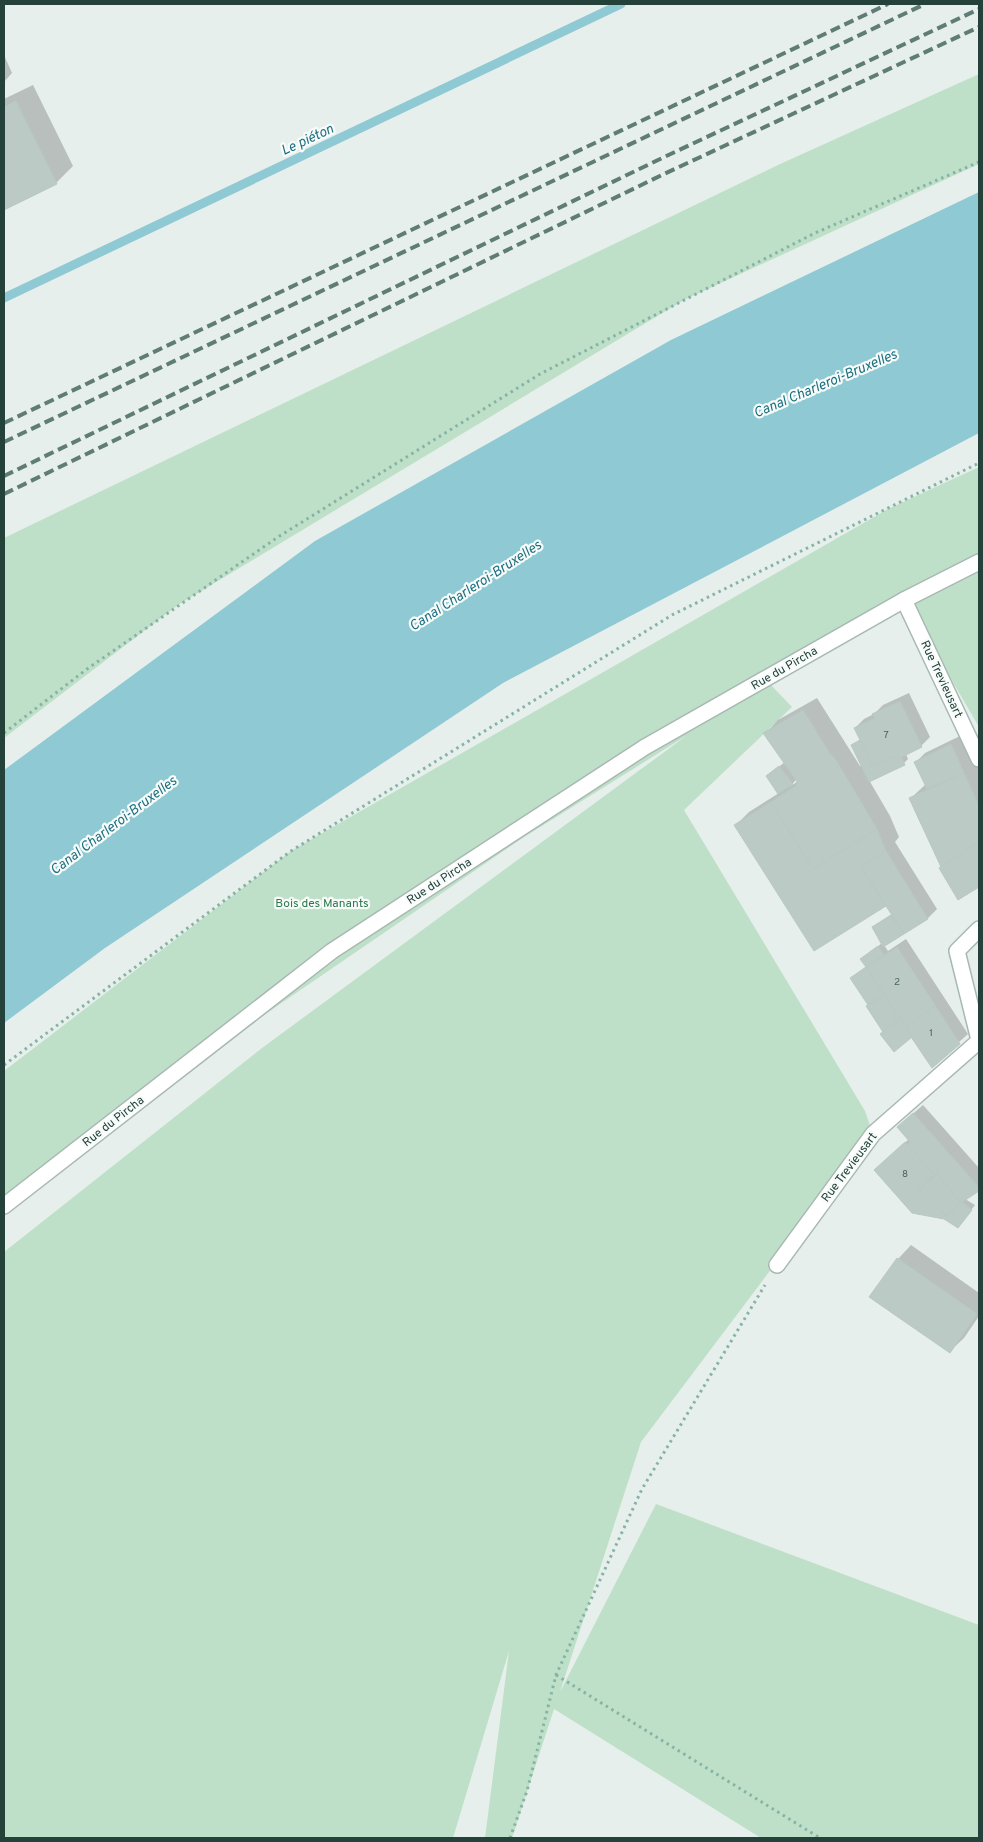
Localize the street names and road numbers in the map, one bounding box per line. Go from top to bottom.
street label: Rue Trevieusart [916,638,966,721]
street label: Rue du Pircha [748,643,821,694]
street label: Rue du Pircha [404,855,475,909]
street label: Rue du Pircha [79,1093,148,1151]
street label: Rue Trevieusart [818,1129,881,1206]

